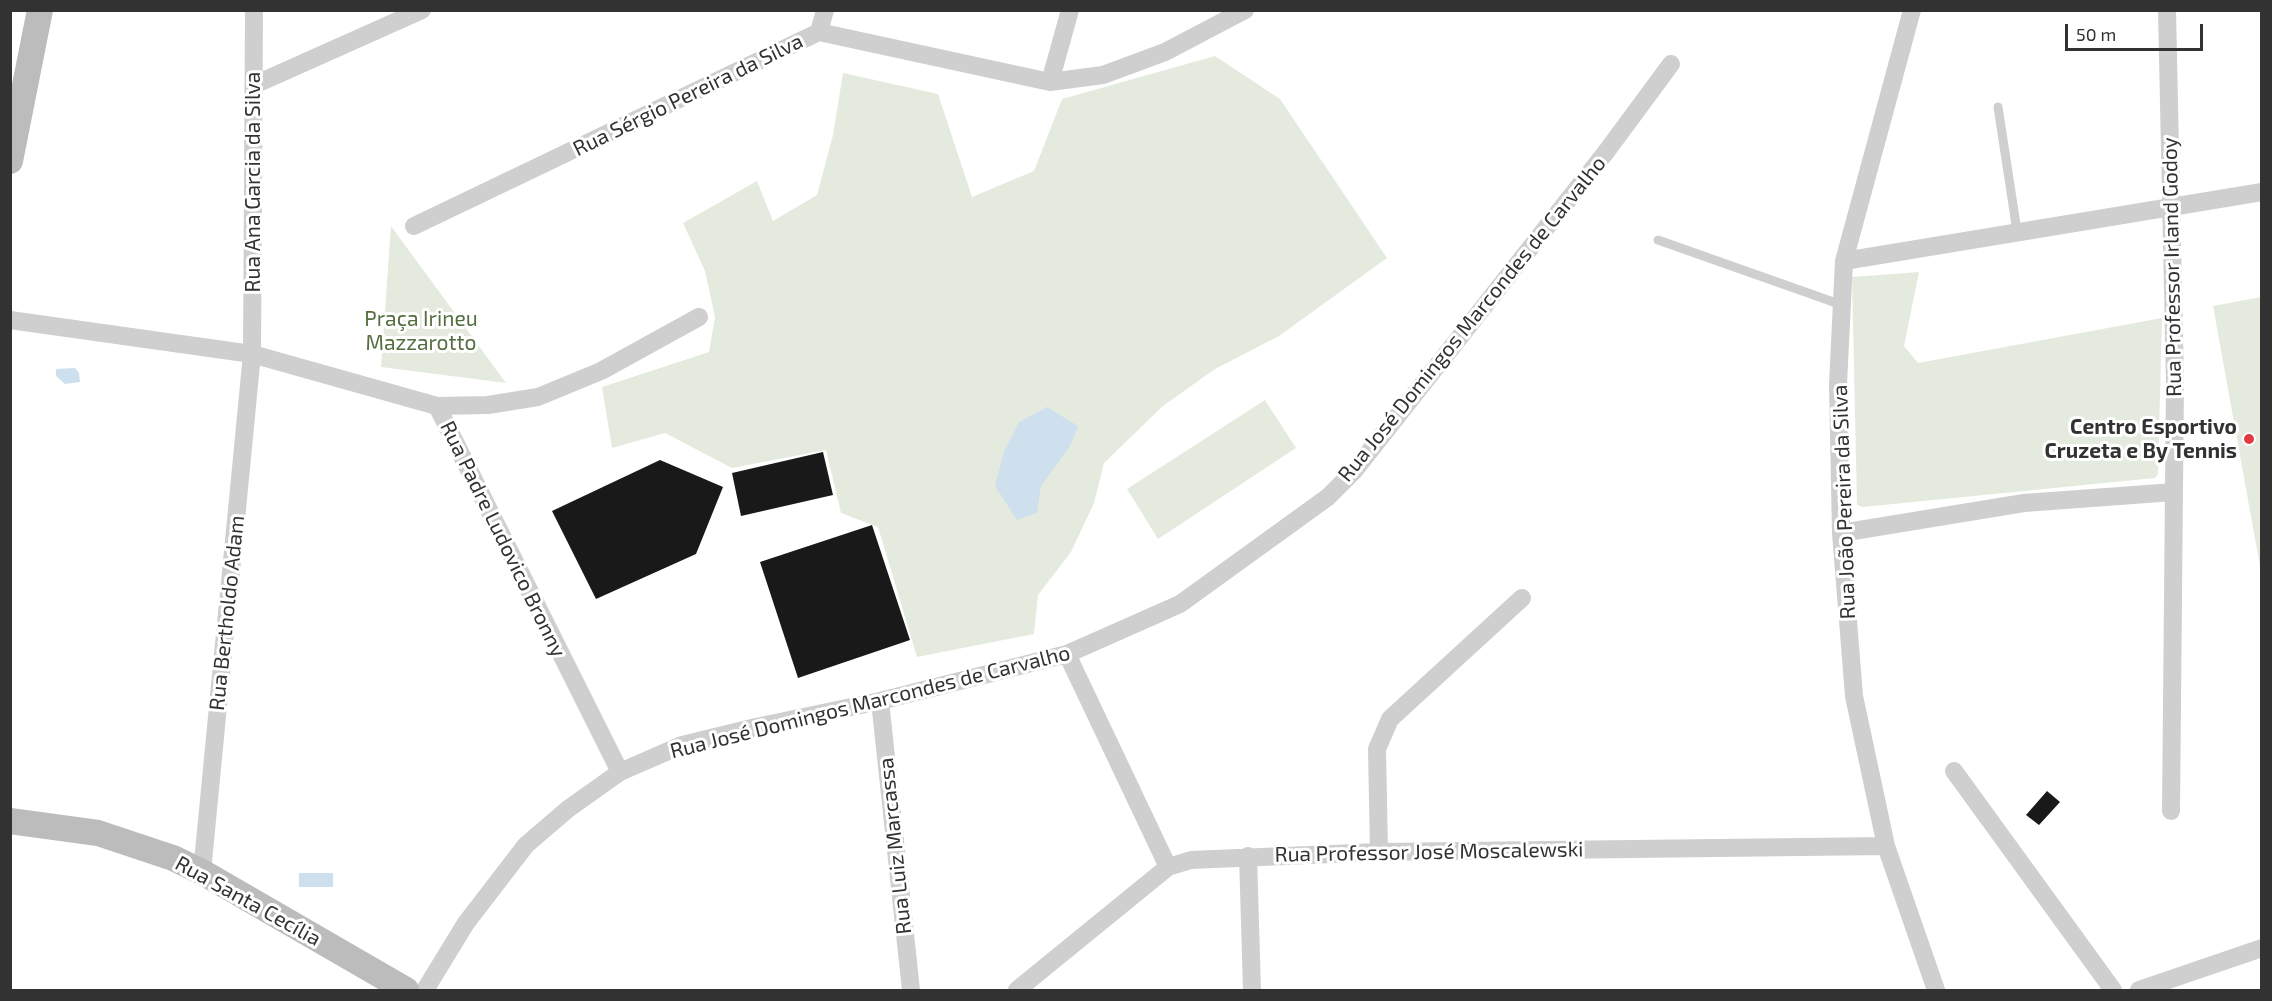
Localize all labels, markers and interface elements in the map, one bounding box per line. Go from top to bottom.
scale bar [2068,12,2206,50]
text: 50 m [2076,23,2116,45]
street label: Rua Sérgio Pereira da Silva [569,28,807,162]
street label: Rua Ana Garcia da Silva [240,72,266,292]
street label: Rua Professor Irland Godoy [2157,137,2187,397]
street label: Rua José Domingos Marcondes de Carvalho [1333,151,1611,487]
park label: Praça Irineu Mazzarotto [364,306,478,356]
street label: Rua João Pereira da Silva [1827,384,1861,620]
place label: Centro Esportivo Cruzeta e By Tennis [2044,414,2237,464]
street label: Rua Padre Ludovico Bronny [435,417,571,661]
marker: Centro Esportivo Cruzeta e By Tennis [2242,432,2256,446]
street label: Rua Bertholdo Adam [204,514,250,712]
street label: Rua José Domingos Marcondes de Carvalho [667,640,1073,764]
street label: Rua Luiz Marcassa [873,757,917,935]
street label: Rua Professor José Moscalewski [1274,837,1584,867]
street label: Rua Santa Cecília [171,851,325,951]

